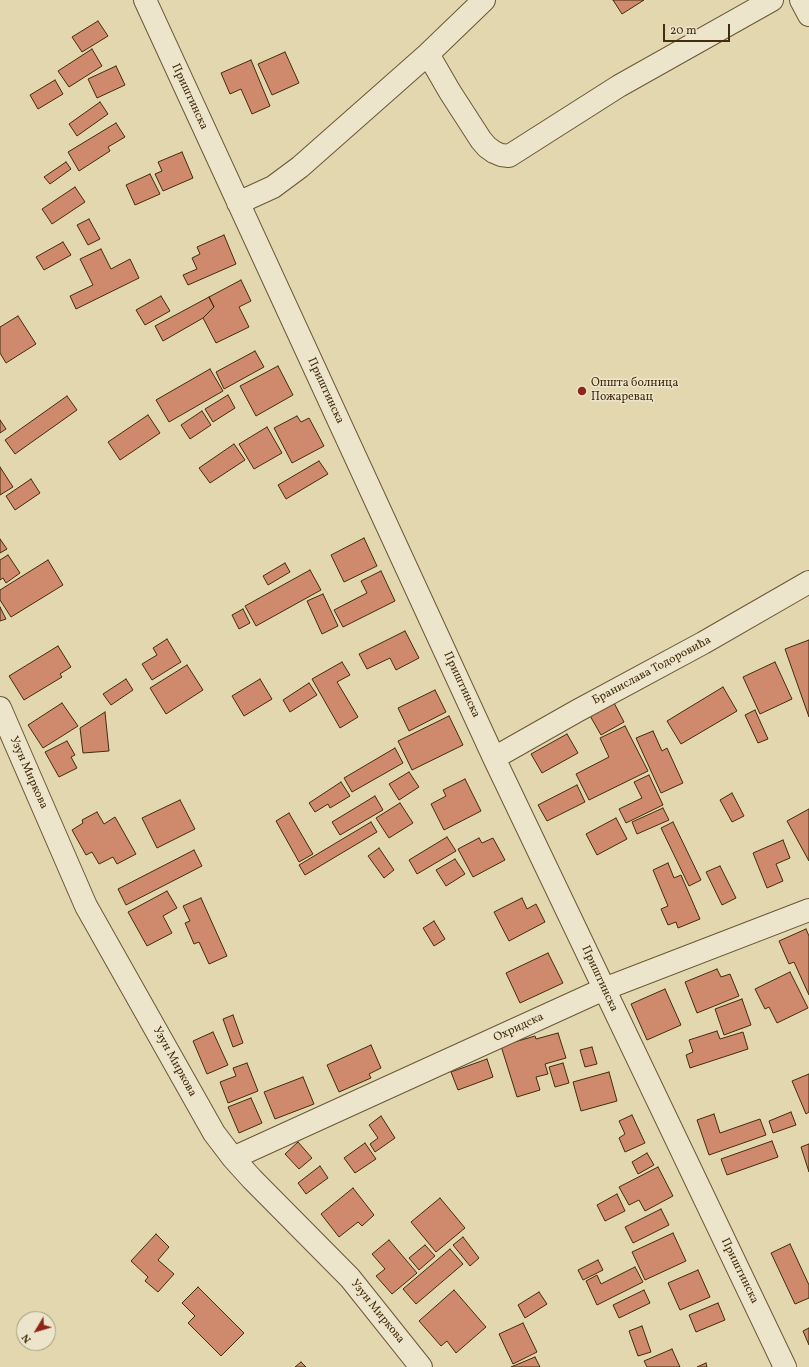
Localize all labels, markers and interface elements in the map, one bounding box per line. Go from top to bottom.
scale bar [665,16,732,42]
text: 20 m [670,23,697,39]
street label: Приштинска [167,62,211,132]
street label: Приштинска [303,356,347,426]
place label: Општа болница Пожаревац [591,377,678,405]
marker: Општа болница Пожаревац [576,385,588,397]
street label: Бранислава Тодоровића [590,633,714,709]
street label: Приштинска [439,650,483,720]
street label: Узун Миркова [6,734,50,812]
street label: Приштинска [577,944,621,1014]
street label: Охридска [492,1010,546,1046]
street label: Узун Миркова [149,1024,199,1100]
street label: Приштинска [717,1236,761,1306]
street label: Узун Миркова [347,1277,407,1347]
north arrow [16,1311,56,1351]
text: N [19,1330,35,1346]

